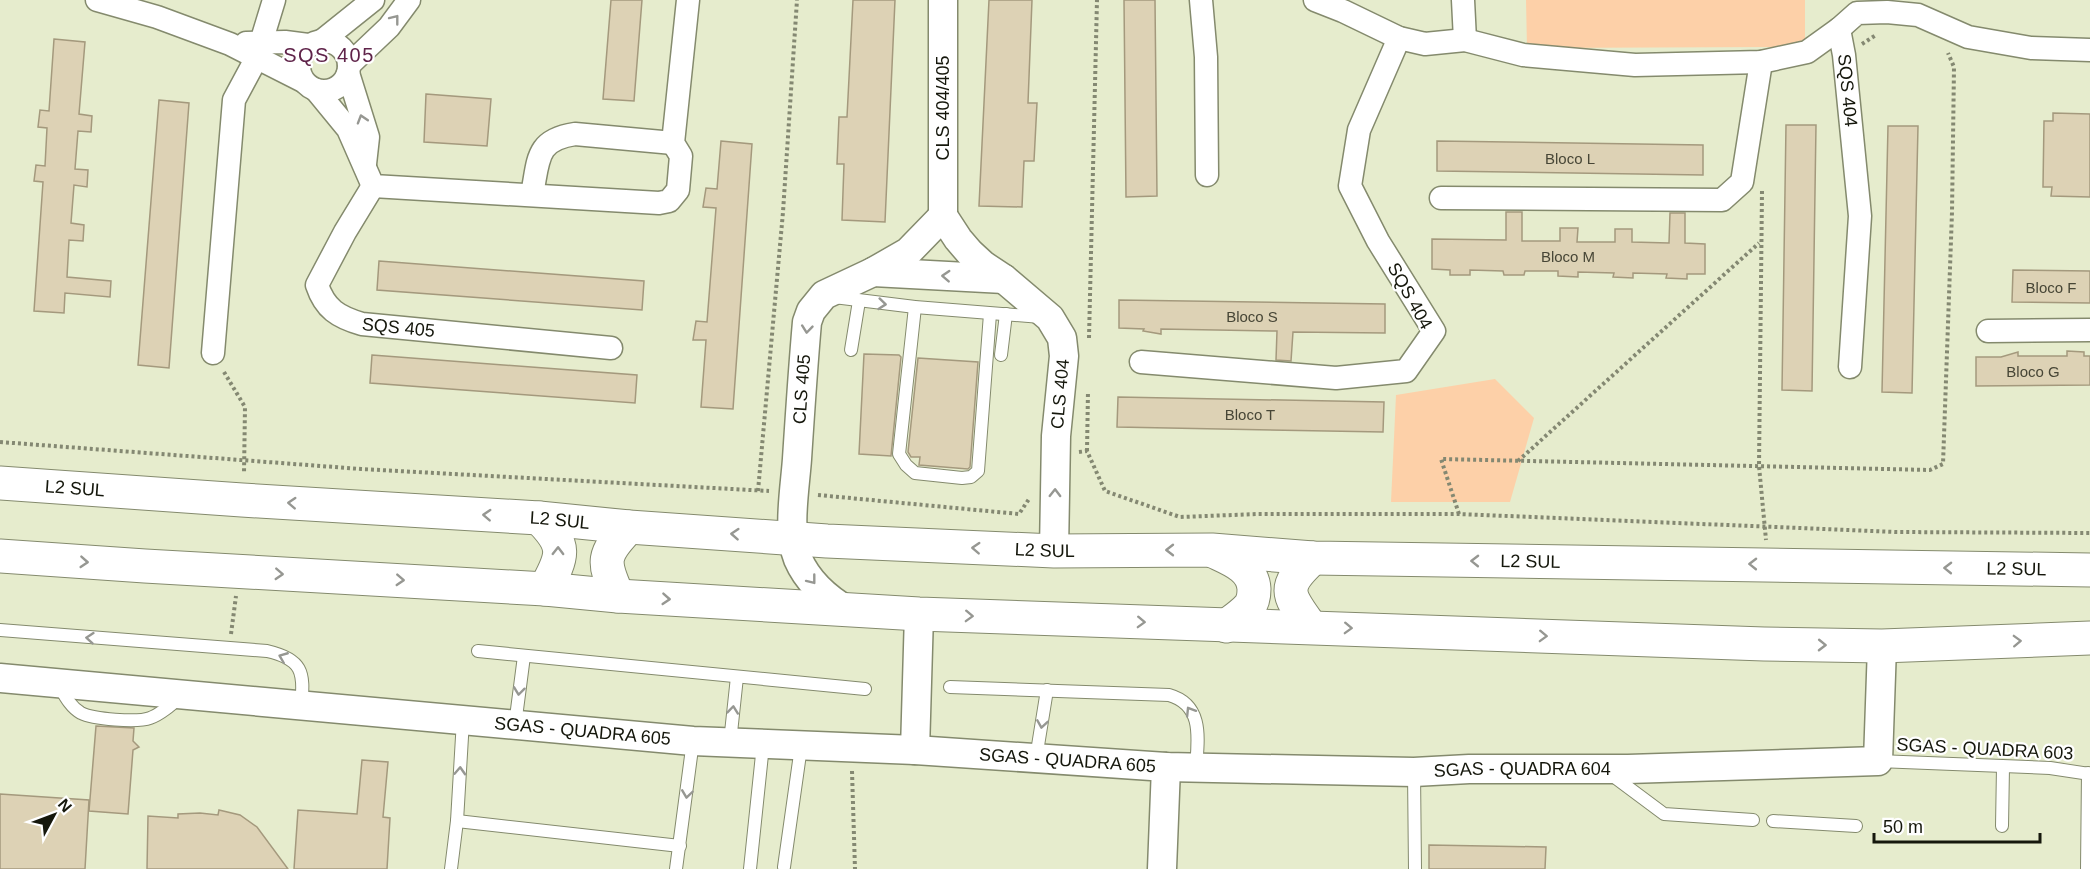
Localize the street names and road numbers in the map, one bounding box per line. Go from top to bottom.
street label: SQS 404 [1834,53,1861,128]
street label: CLS 404/405 [933,55,953,161]
street label: SQS 404 [1384,259,1436,333]
street label: SQS 405 [361,314,436,341]
street label: CLS 405 [789,353,814,425]
street label: CLS 404 [1047,358,1073,430]
street label: L2 SUL [44,476,105,500]
street label: L2 SUL [529,507,591,533]
street label: L2 SUL [1014,539,1075,561]
street label: L2 SUL [1500,551,1561,572]
street label: L2 SUL [1986,558,2046,579]
street label: SGAS - QUADRA 605 [493,713,672,749]
street label: SGAS - QUADRA 603 [1896,734,2074,764]
street label: SGAS - QUADRA 605 [979,744,1157,776]
street label: SGAS - QUADRA 604 [1433,759,1611,781]

